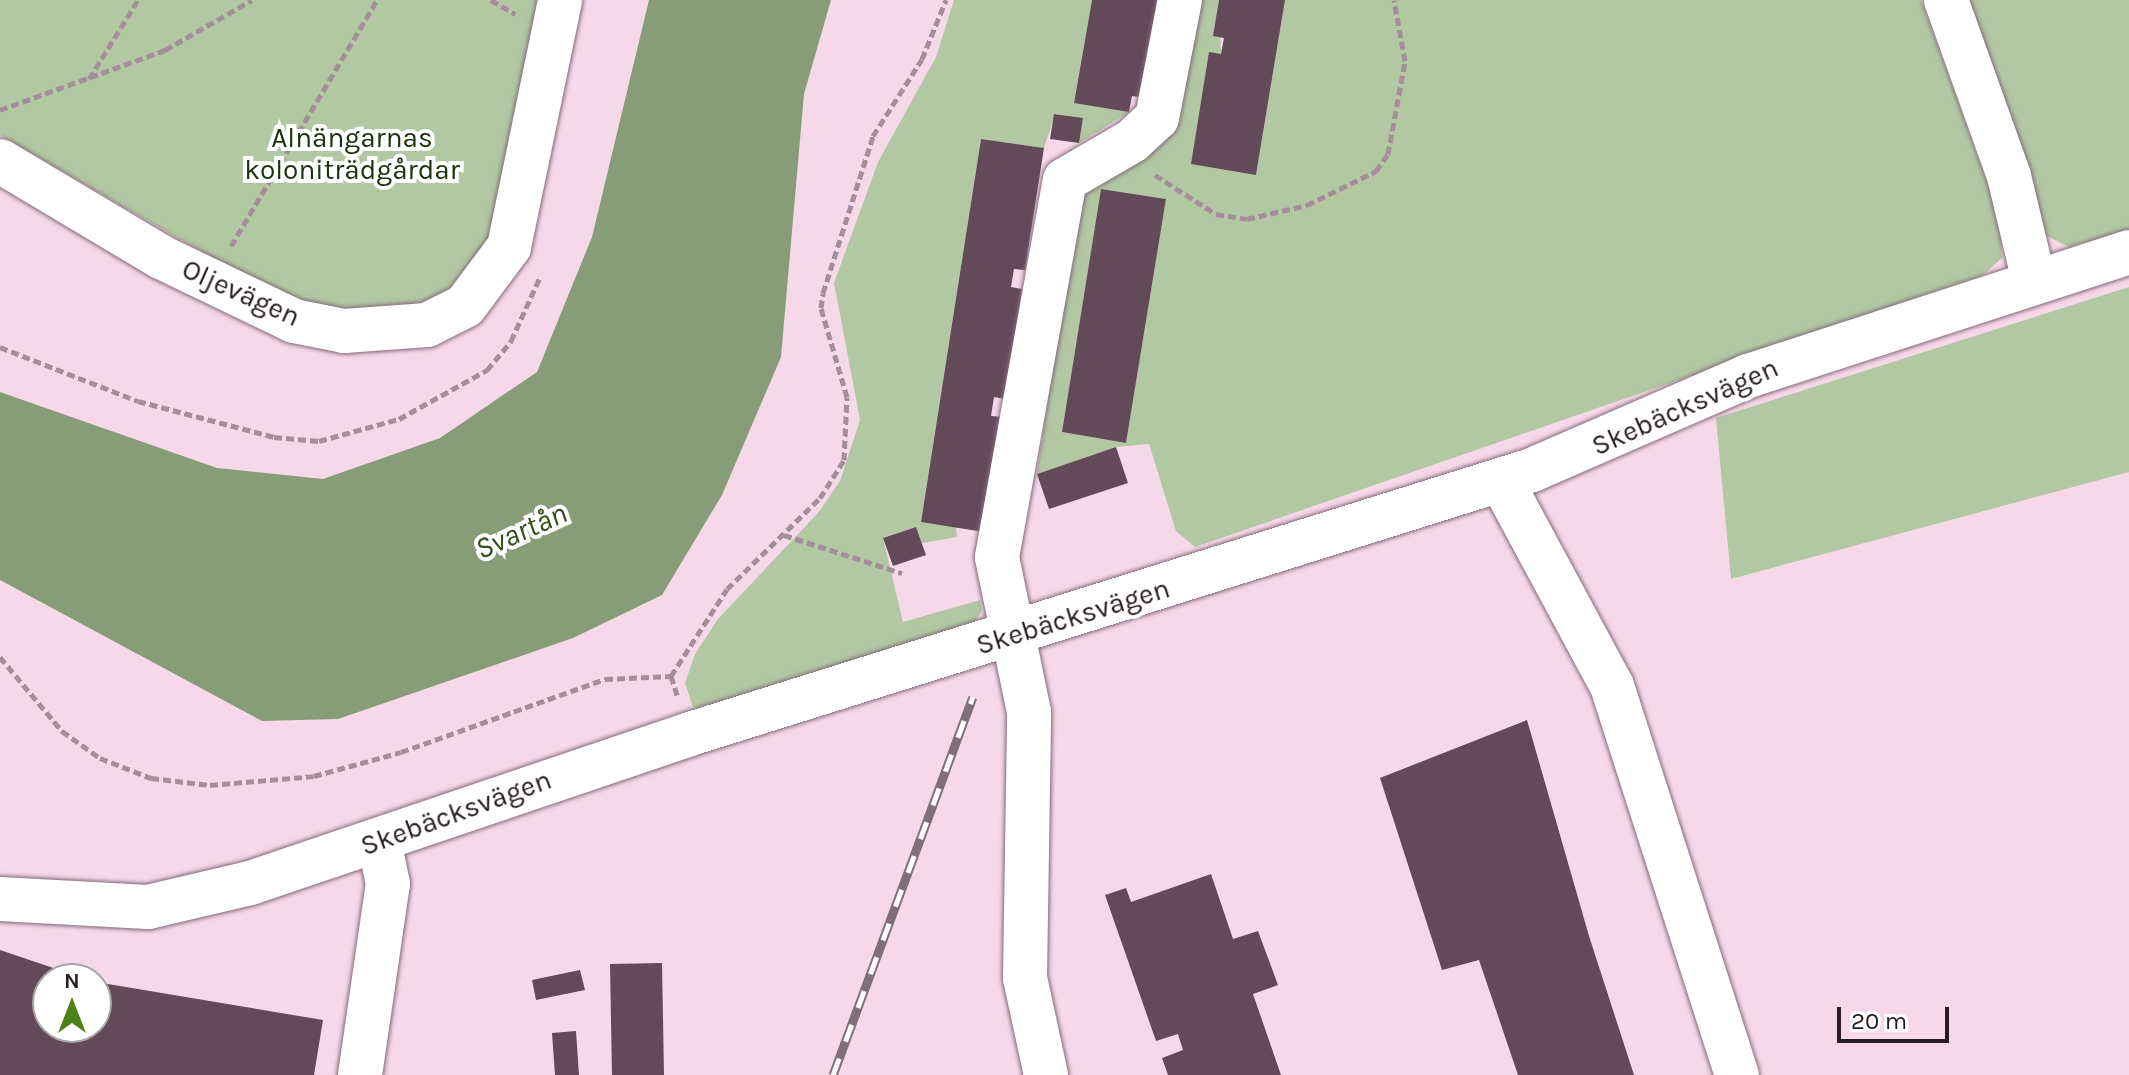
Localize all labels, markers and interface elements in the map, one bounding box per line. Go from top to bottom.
park label: Alnängarnas koloniträdgårdar [244,121,460,187]
street label: Oljevägen [177,252,305,334]
street label: Skebäcksvägen [1587,351,1783,463]
water label: Svartån [469,495,573,567]
street label: Skebäcksvägen [972,572,1174,662]
street label: Skebäcksvägen [356,763,556,863]
north arrow [32,963,112,1043]
text: N [64,968,80,994]
scale bar [1841,991,1953,1041]
text: 20 m [1851,1007,1907,1035]

